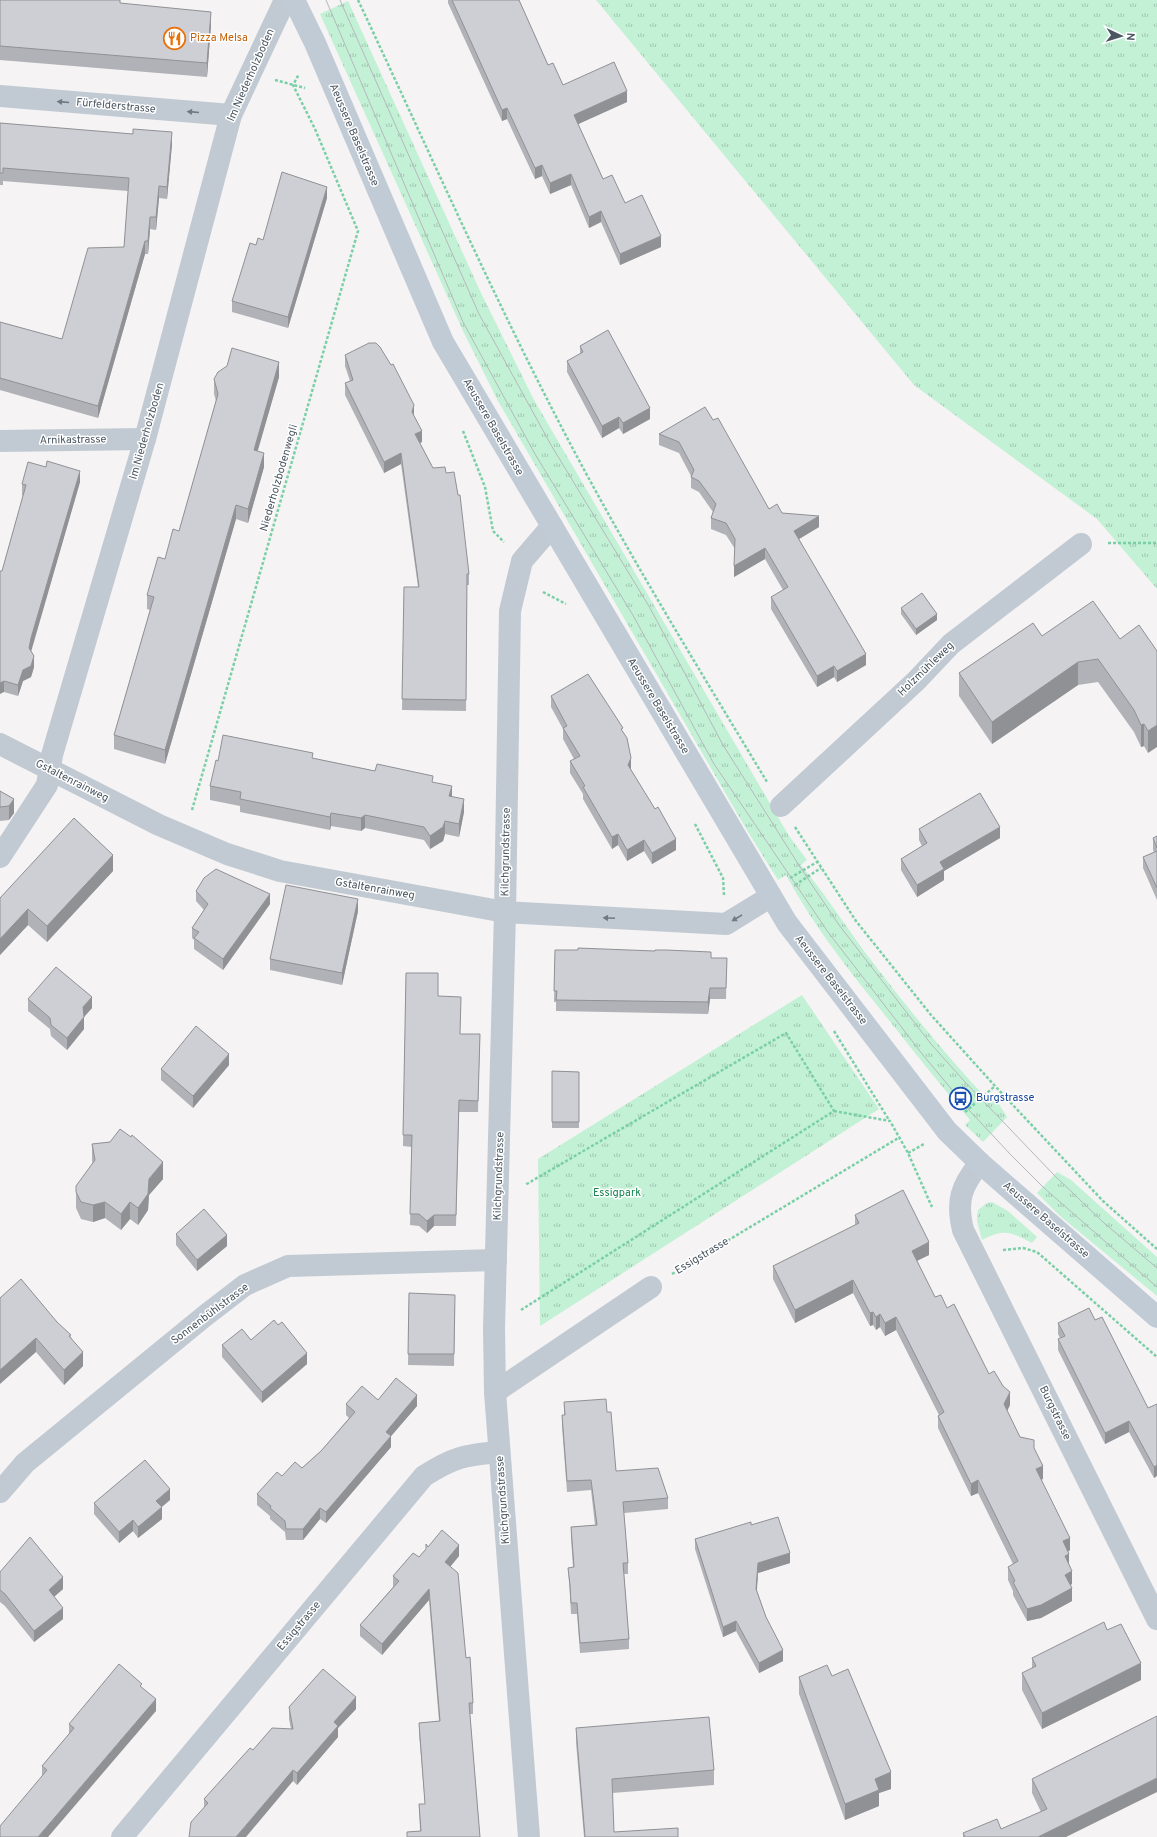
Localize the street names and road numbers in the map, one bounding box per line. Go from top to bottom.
street label: Im Niederholzboden [224,26,278,124]
street label: Aeussere Baselstrasse [326,82,382,188]
street label: Fürfelderstrasse [76,96,156,116]
street label: Aeussere Baselstrasse [459,376,527,478]
street label: Im Niederholzboden [126,381,168,481]
street label: Niederholzbodenwegli [257,423,301,533]
street label: Arnikastrasse [39,432,107,448]
street label: Holzmühleweg [895,639,957,699]
street label: Aeussere Baselstrasse [624,655,692,757]
street label: Gstaltenrainweg [33,757,111,805]
street label: Kilchgrundstrasse [498,807,514,897]
street label: Gstaltenrainweg [334,875,416,903]
street label: Aeussere Baselstrasse [792,932,870,1028]
street label: Kilchgrundstrasse [490,1131,508,1221]
street label: Aeussere Baselstrasse [1000,1179,1092,1261]
street label: Essigstrasse [672,1234,732,1278]
street label: Sonnenbühlstrasse [168,1280,252,1348]
street label: Burgstrasse [1036,1384,1074,1442]
street label: Kilchgrundstrasse [493,1455,513,1545]
street label: Essigstrasse [274,1598,324,1654]

